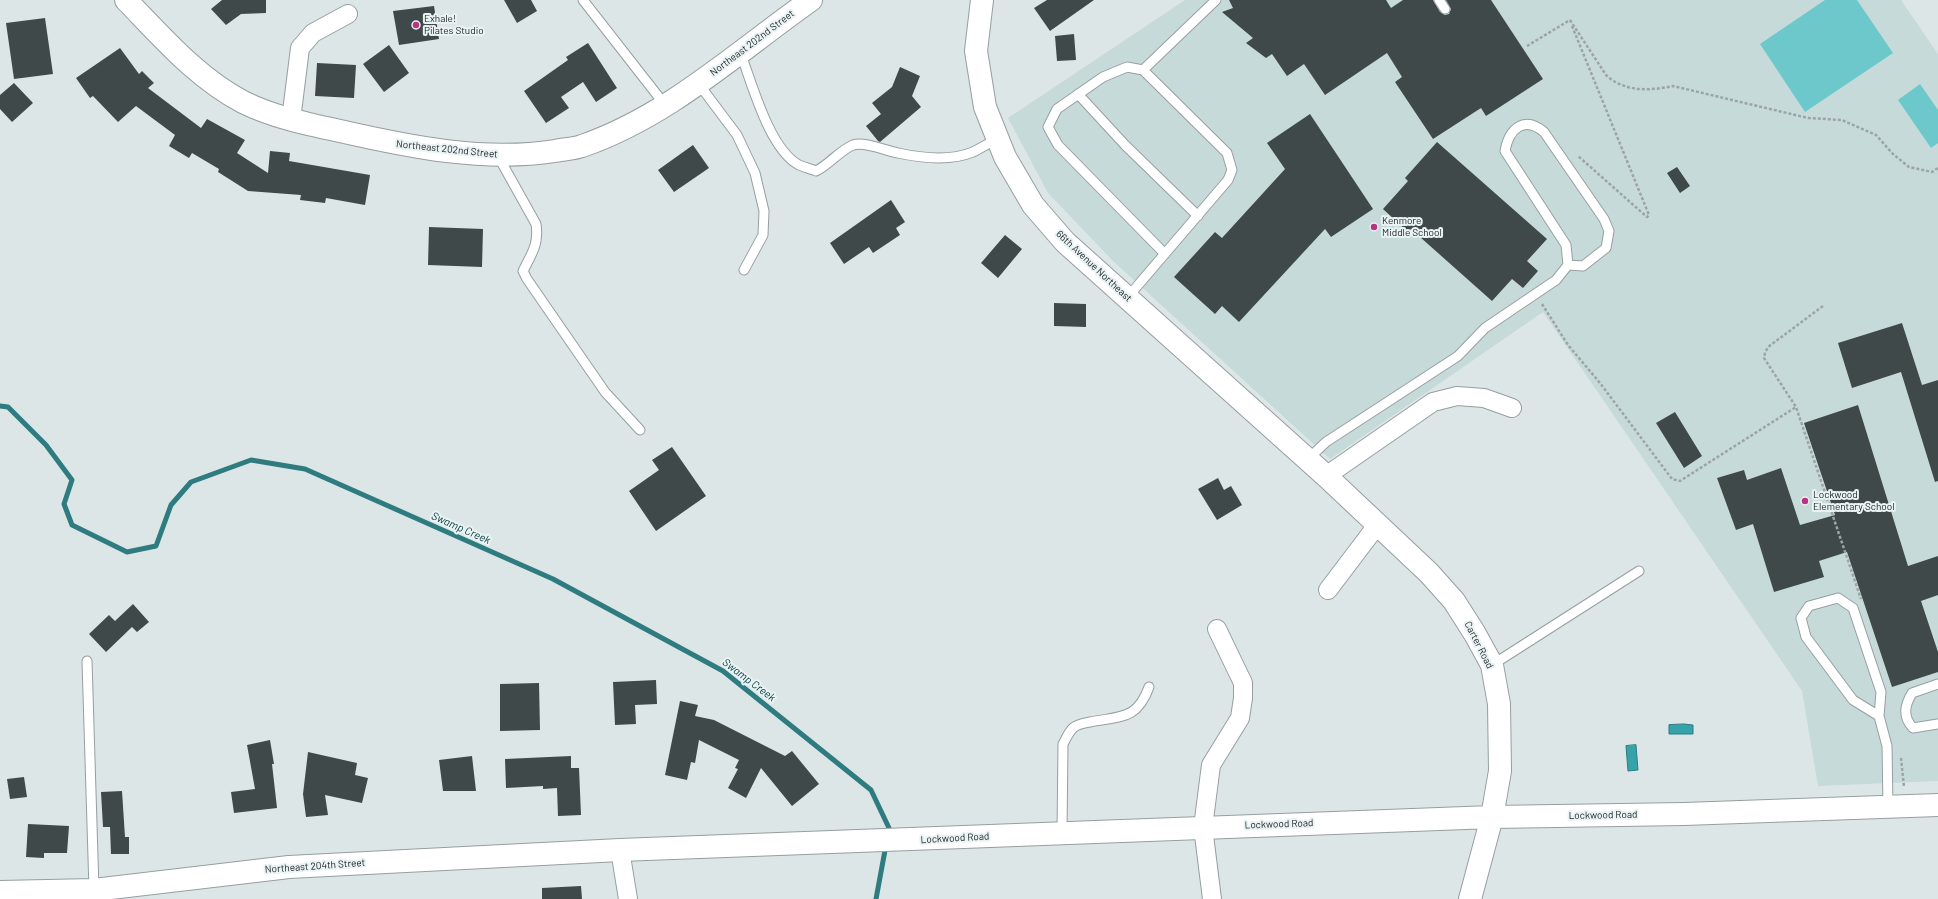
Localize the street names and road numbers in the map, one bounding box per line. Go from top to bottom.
street label: Northeast 202nd Street [708,7,796,79]
street label: Northeast 202nd Street [396,138,498,160]
street label: 66th Avenue Northeast [1054,228,1134,304]
street label: Carter Road [1462,619,1496,671]
street label: Lockwood Road [1568,808,1638,822]
street label: Lockwood Road [1244,817,1314,831]
street label: Lockwood Road [920,830,990,846]
street label: Northeast 204th Street [264,857,366,875]

